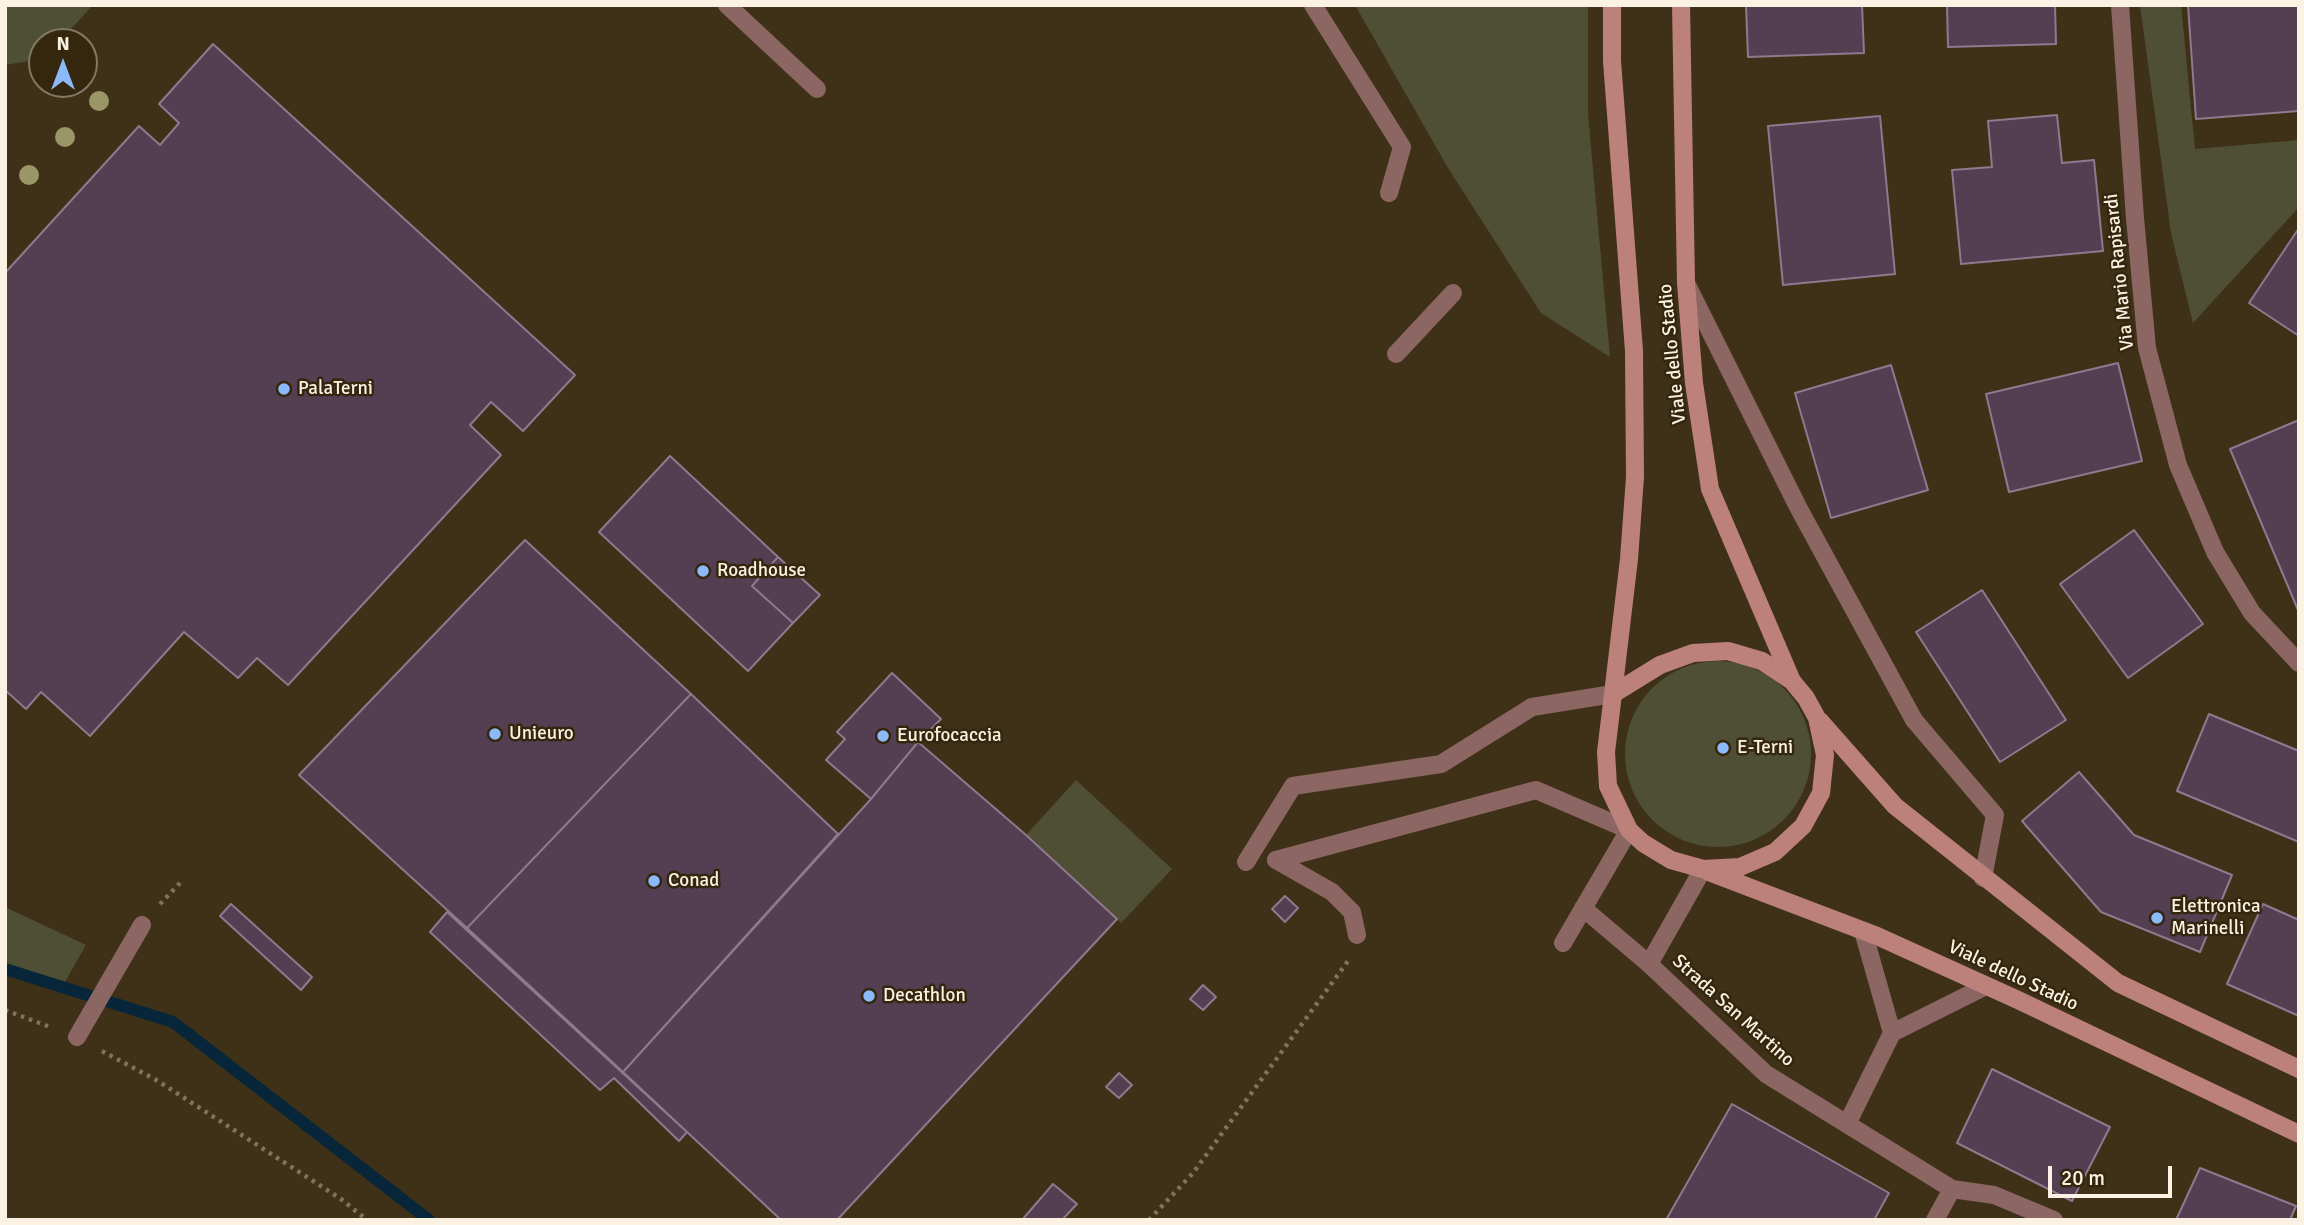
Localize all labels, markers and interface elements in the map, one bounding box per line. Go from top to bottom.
north arrow [28,28,98,98]
text: N [56,32,70,56]
street label: Via Mario Rapisardi [2100,193,2140,351]
street label: Viale dello Stadio [1654,283,1692,425]
place label: PalaTerni [298,378,373,400]
marker: PalaTerni [276,381,292,397]
place label: Roadhouse [717,560,806,582]
marker: Roadhouse [695,563,711,579]
place label: Unieuro [509,723,574,745]
place label: Eurofocaccia [897,725,1002,747]
marker: Unieuro [487,726,503,742]
marker: Eurofocaccia [875,728,891,744]
place label: E-Terni [1737,737,1793,759]
marker: E-Terni [1715,740,1731,756]
place label: Conad [668,870,719,892]
marker: Conad [646,873,662,889]
place label: Elettronica Marinelli [2171,896,2261,940]
marker: Elettronica Marinelli [2149,910,2165,926]
street label: Viale dello Stadio [1944,936,2082,1016]
street label: Strada San Martino [1667,950,1799,1072]
place label: Decathlon [883,985,966,1007]
marker: Decathlon [861,988,877,1004]
scale bar [2052,1152,2176,1196]
text: 20 m [2061,1165,2105,1191]

